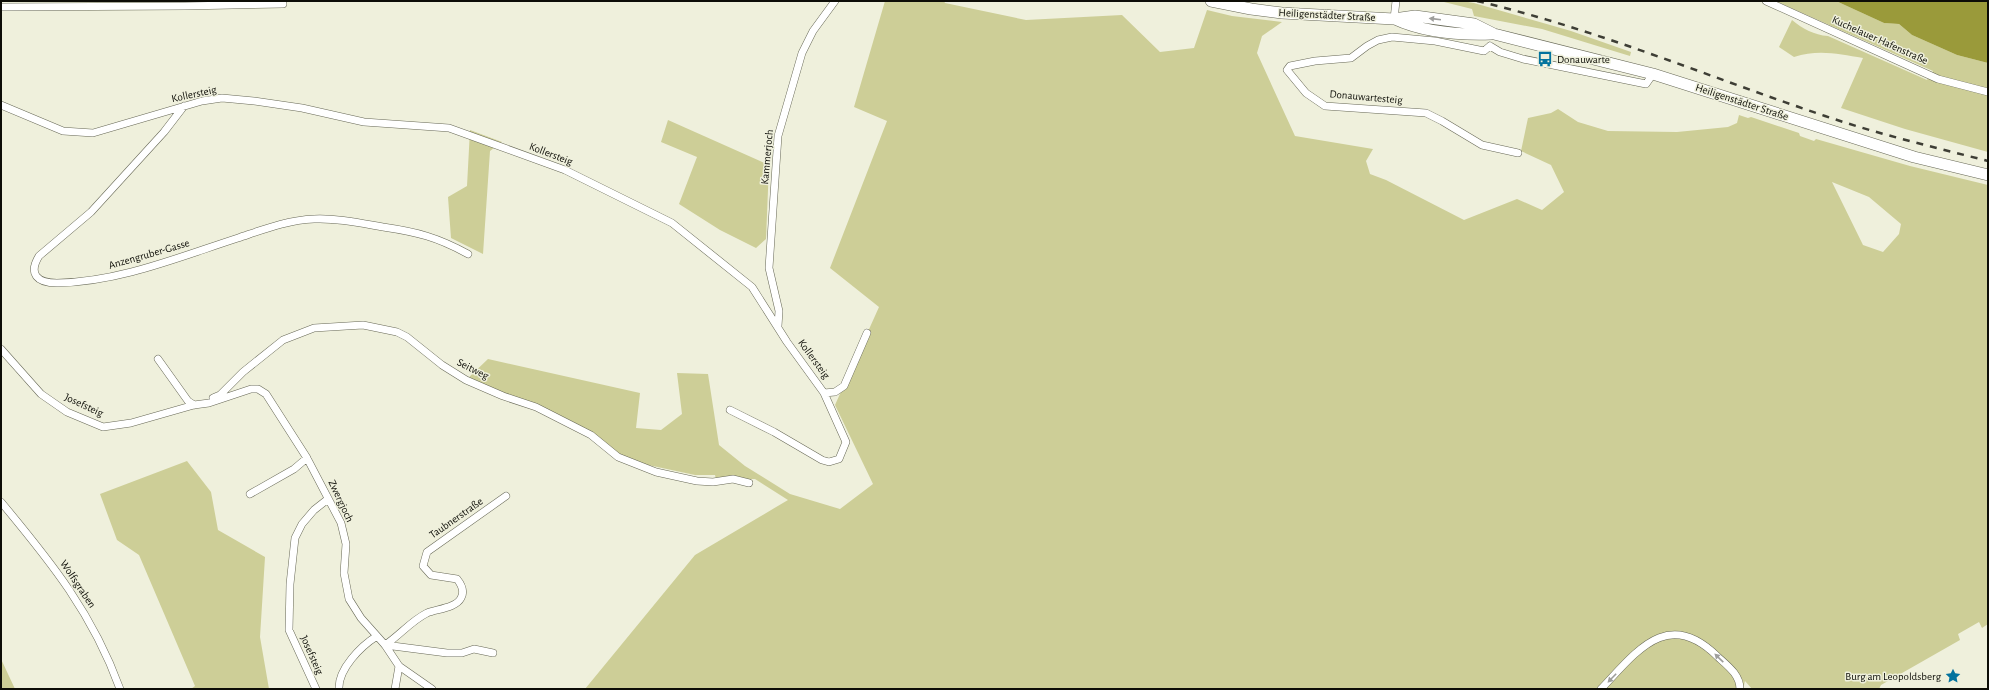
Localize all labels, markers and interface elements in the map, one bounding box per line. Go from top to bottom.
street label: Heiligenstädter Straße [1278,7,1376,23]
street label: Kuchelauer Hafenstraße [1830,14,1930,66]
one-way arrow [1429,16,1441,22]
bus stop icon: Donauwarte [1536,50,1554,68]
place label: Donauwarte [1557,54,1610,65]
street label: Heiligenstädter Straße [1694,82,1790,122]
street label: Kollersteig [170,84,218,104]
street label: Donauwartesteig [1329,88,1404,106]
street label: Kammerjoch [759,129,775,185]
street label: Kollersteig [528,141,575,168]
street label: Anzengruber-Gasse [107,237,191,271]
street label: Kollersteig [796,337,832,381]
street label: Seitweg [455,356,491,382]
street label: Josefsteig [63,391,106,419]
street label: Zwergjoch [326,478,356,524]
street label: Taubnerstraße [427,496,485,540]
street label: Wolfsgraben [58,558,98,610]
street label: Josefsteig [299,634,326,677]
one-way arrow [1714,653,1724,663]
place icon: Burg am Leopoldsberg [1944,667,1962,685]
place label: Burg am Leopoldsberg [1845,671,1942,682]
one-way arrow [1608,673,1617,682]

